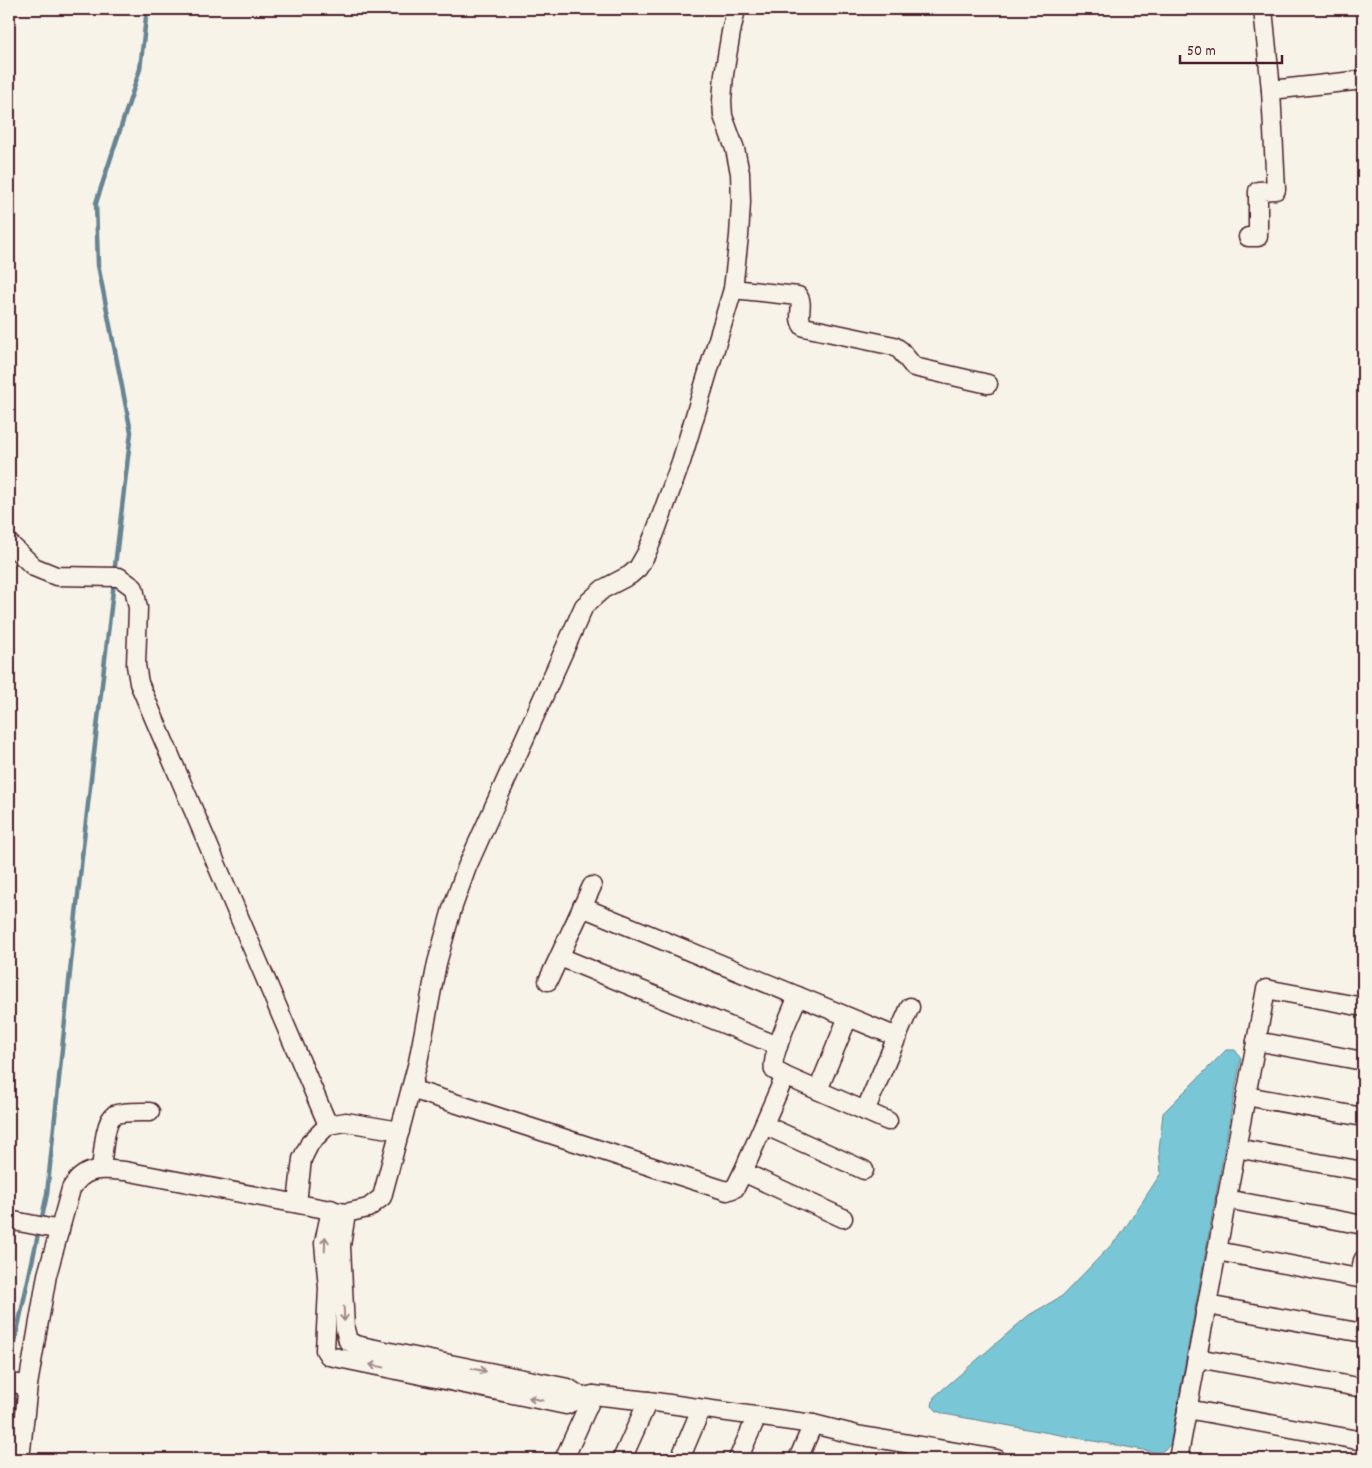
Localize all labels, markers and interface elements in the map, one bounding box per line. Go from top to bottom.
scale bar [1180,32,1282,64]
text: 50 m [1187,41,1216,63]
one-way arrow [320,1236,330,1252]
one-way arrow [340,1305,349,1321]
one-way arrow [369,1361,385,1370]
one-way arrow [471,1366,487,1375]
one-way arrow [529,1393,545,1403]

